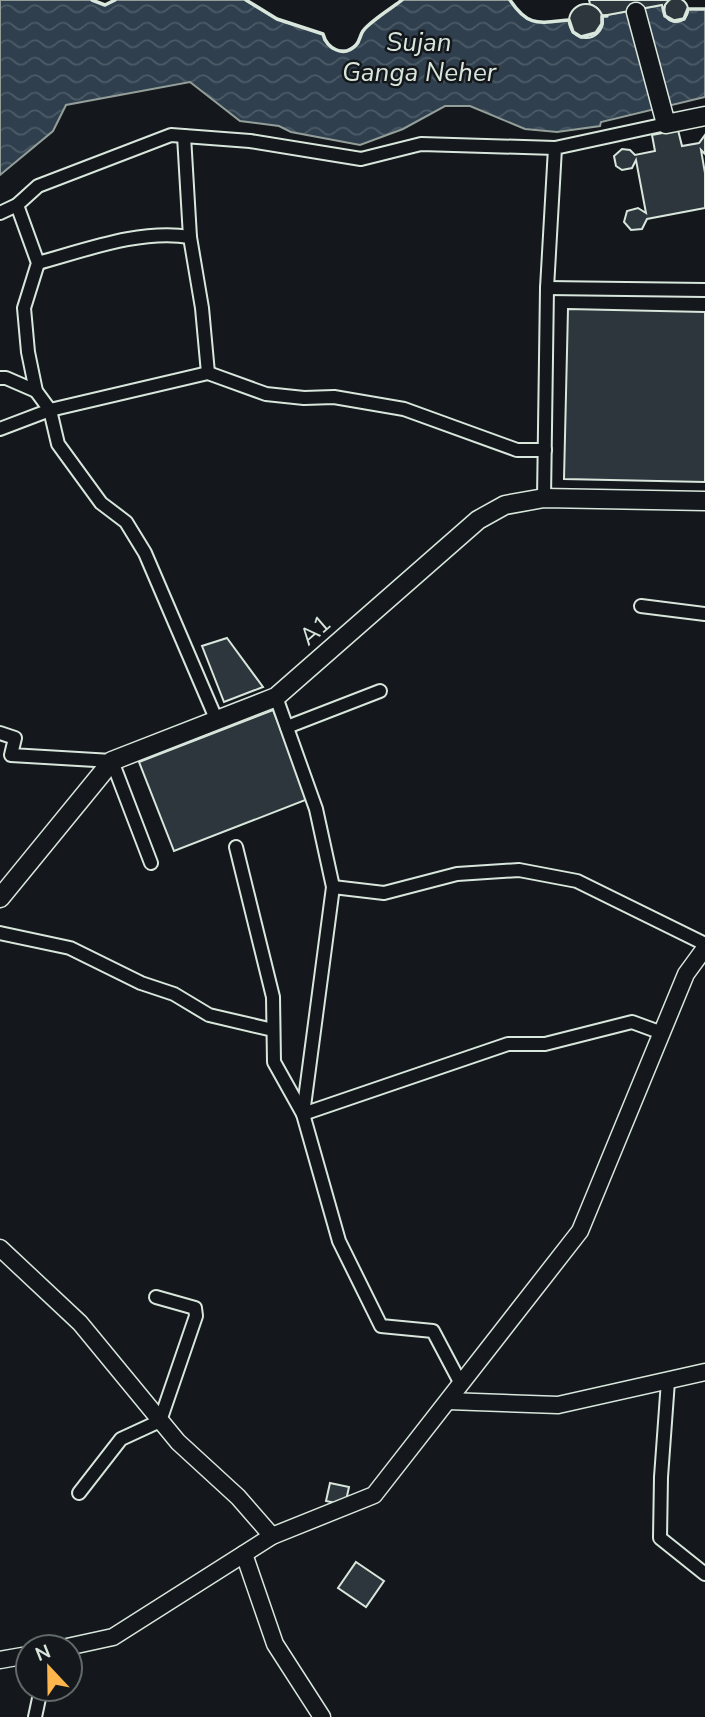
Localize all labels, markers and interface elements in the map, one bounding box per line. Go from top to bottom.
water label: Sujan Ganga Neher [342,25,497,90]
street label: A1 [292,607,338,653]
north arrow [14,1633,84,1703]
text: N [32,1638,54,1668]

